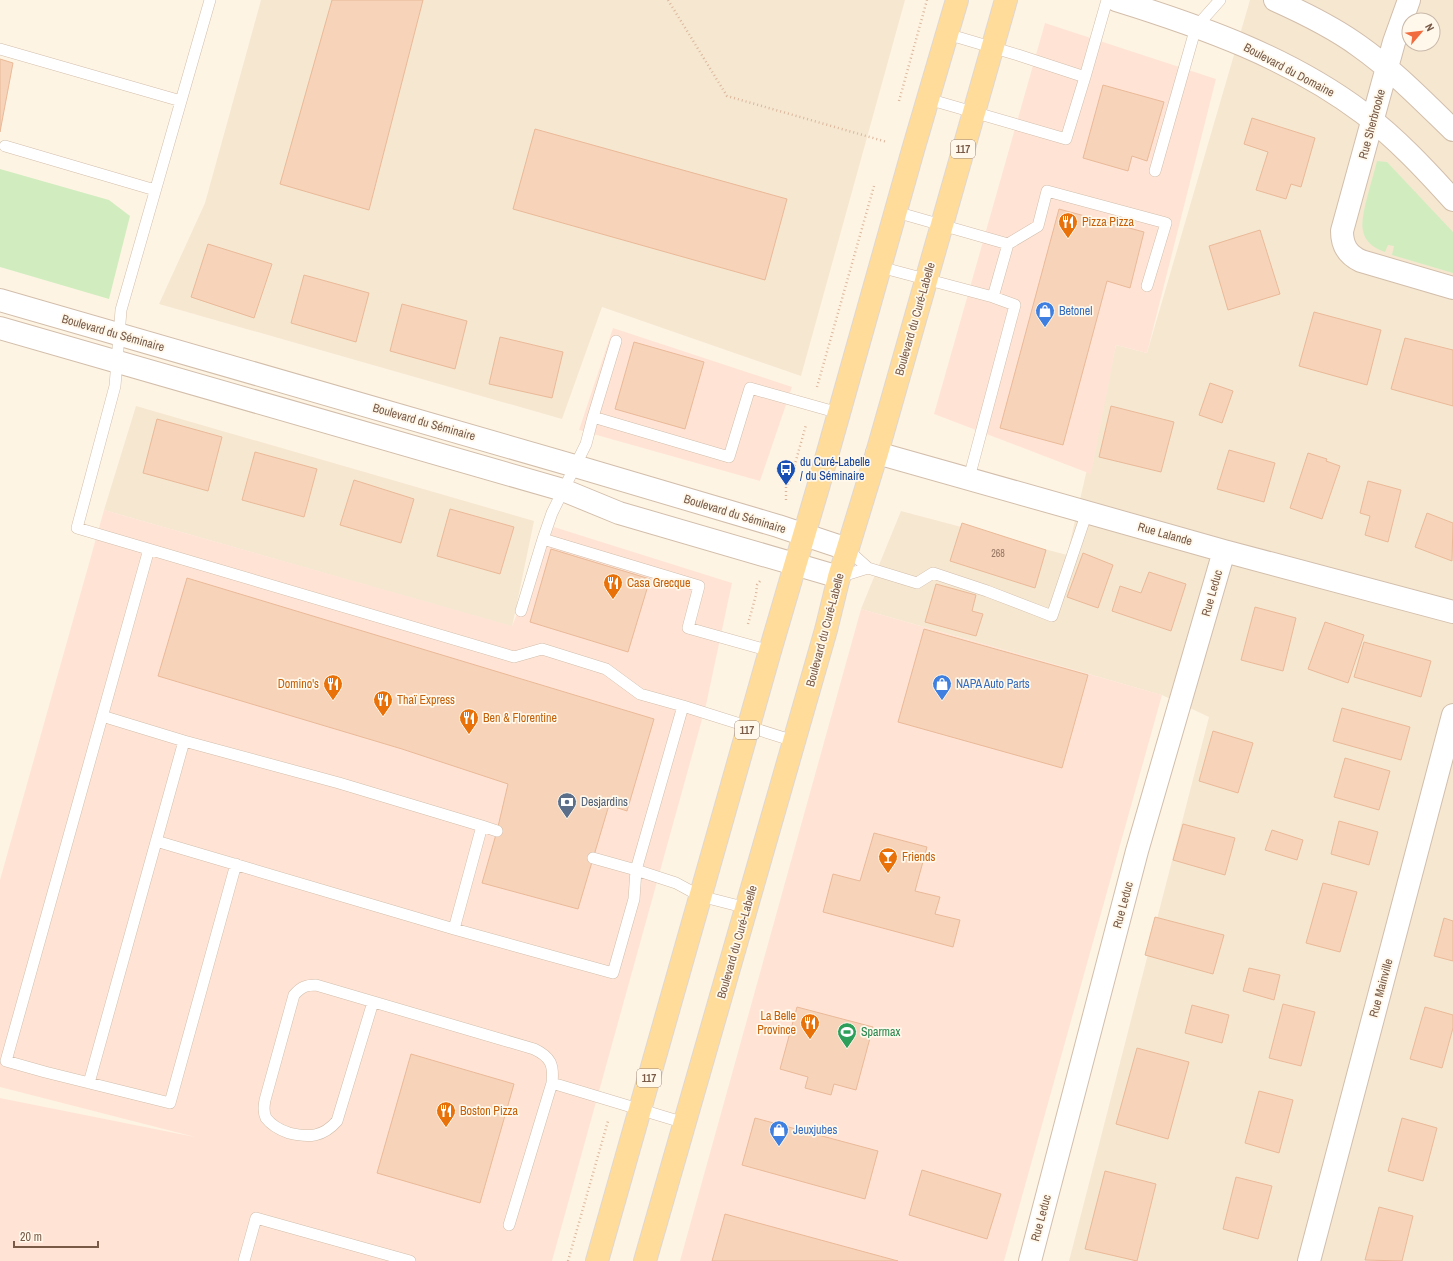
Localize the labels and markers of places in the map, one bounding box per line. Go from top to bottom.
restaurant icon: Pizza Pizza [1057,211,1079,239]
place label: Pizza Pizza [1082,214,1134,230]
shop icon: Betonel [1034,300,1056,328]
place label: Betonel [1059,303,1092,319]
place label: du Curé-Labelle / du Séminaire [800,454,870,484]
bus stop icon: du Curé-Labelle / du Séminaire [775,458,797,486]
restaurant icon: Casa Grecque [602,572,624,600]
place label: Casa Grecque [627,575,690,591]
restaurant icon: Domino's [322,673,344,701]
shop icon: NAPA Auto Parts [931,673,953,701]
place label: Domino's [278,676,319,692]
place label: NAPA Auto Parts [956,676,1030,692]
restaurant icon: Thaï Express [372,689,394,717]
place label: Thaï Express [397,692,455,708]
restaurant icon: Ben & Florentine [458,707,480,735]
place label: Ben & Florentine [483,710,557,726]
bank icon: Desjardins [556,791,578,819]
place label: Desjardins [581,794,628,810]
bar icon: Friends [877,846,899,874]
place label: Friends [902,849,935,865]
place label: La Belle Province [757,1008,796,1038]
restaurant icon: La Belle Province [799,1012,821,1040]
sports icon: Sparmax [836,1021,858,1049]
place label: Sparmax [861,1024,900,1040]
restaurant icon: Boston Pizza [435,1100,457,1128]
place label: Boston Pizza [460,1103,519,1119]
shop icon: Jeuxjubes [768,1119,790,1147]
place label: Jeuxjubes [793,1122,837,1138]

